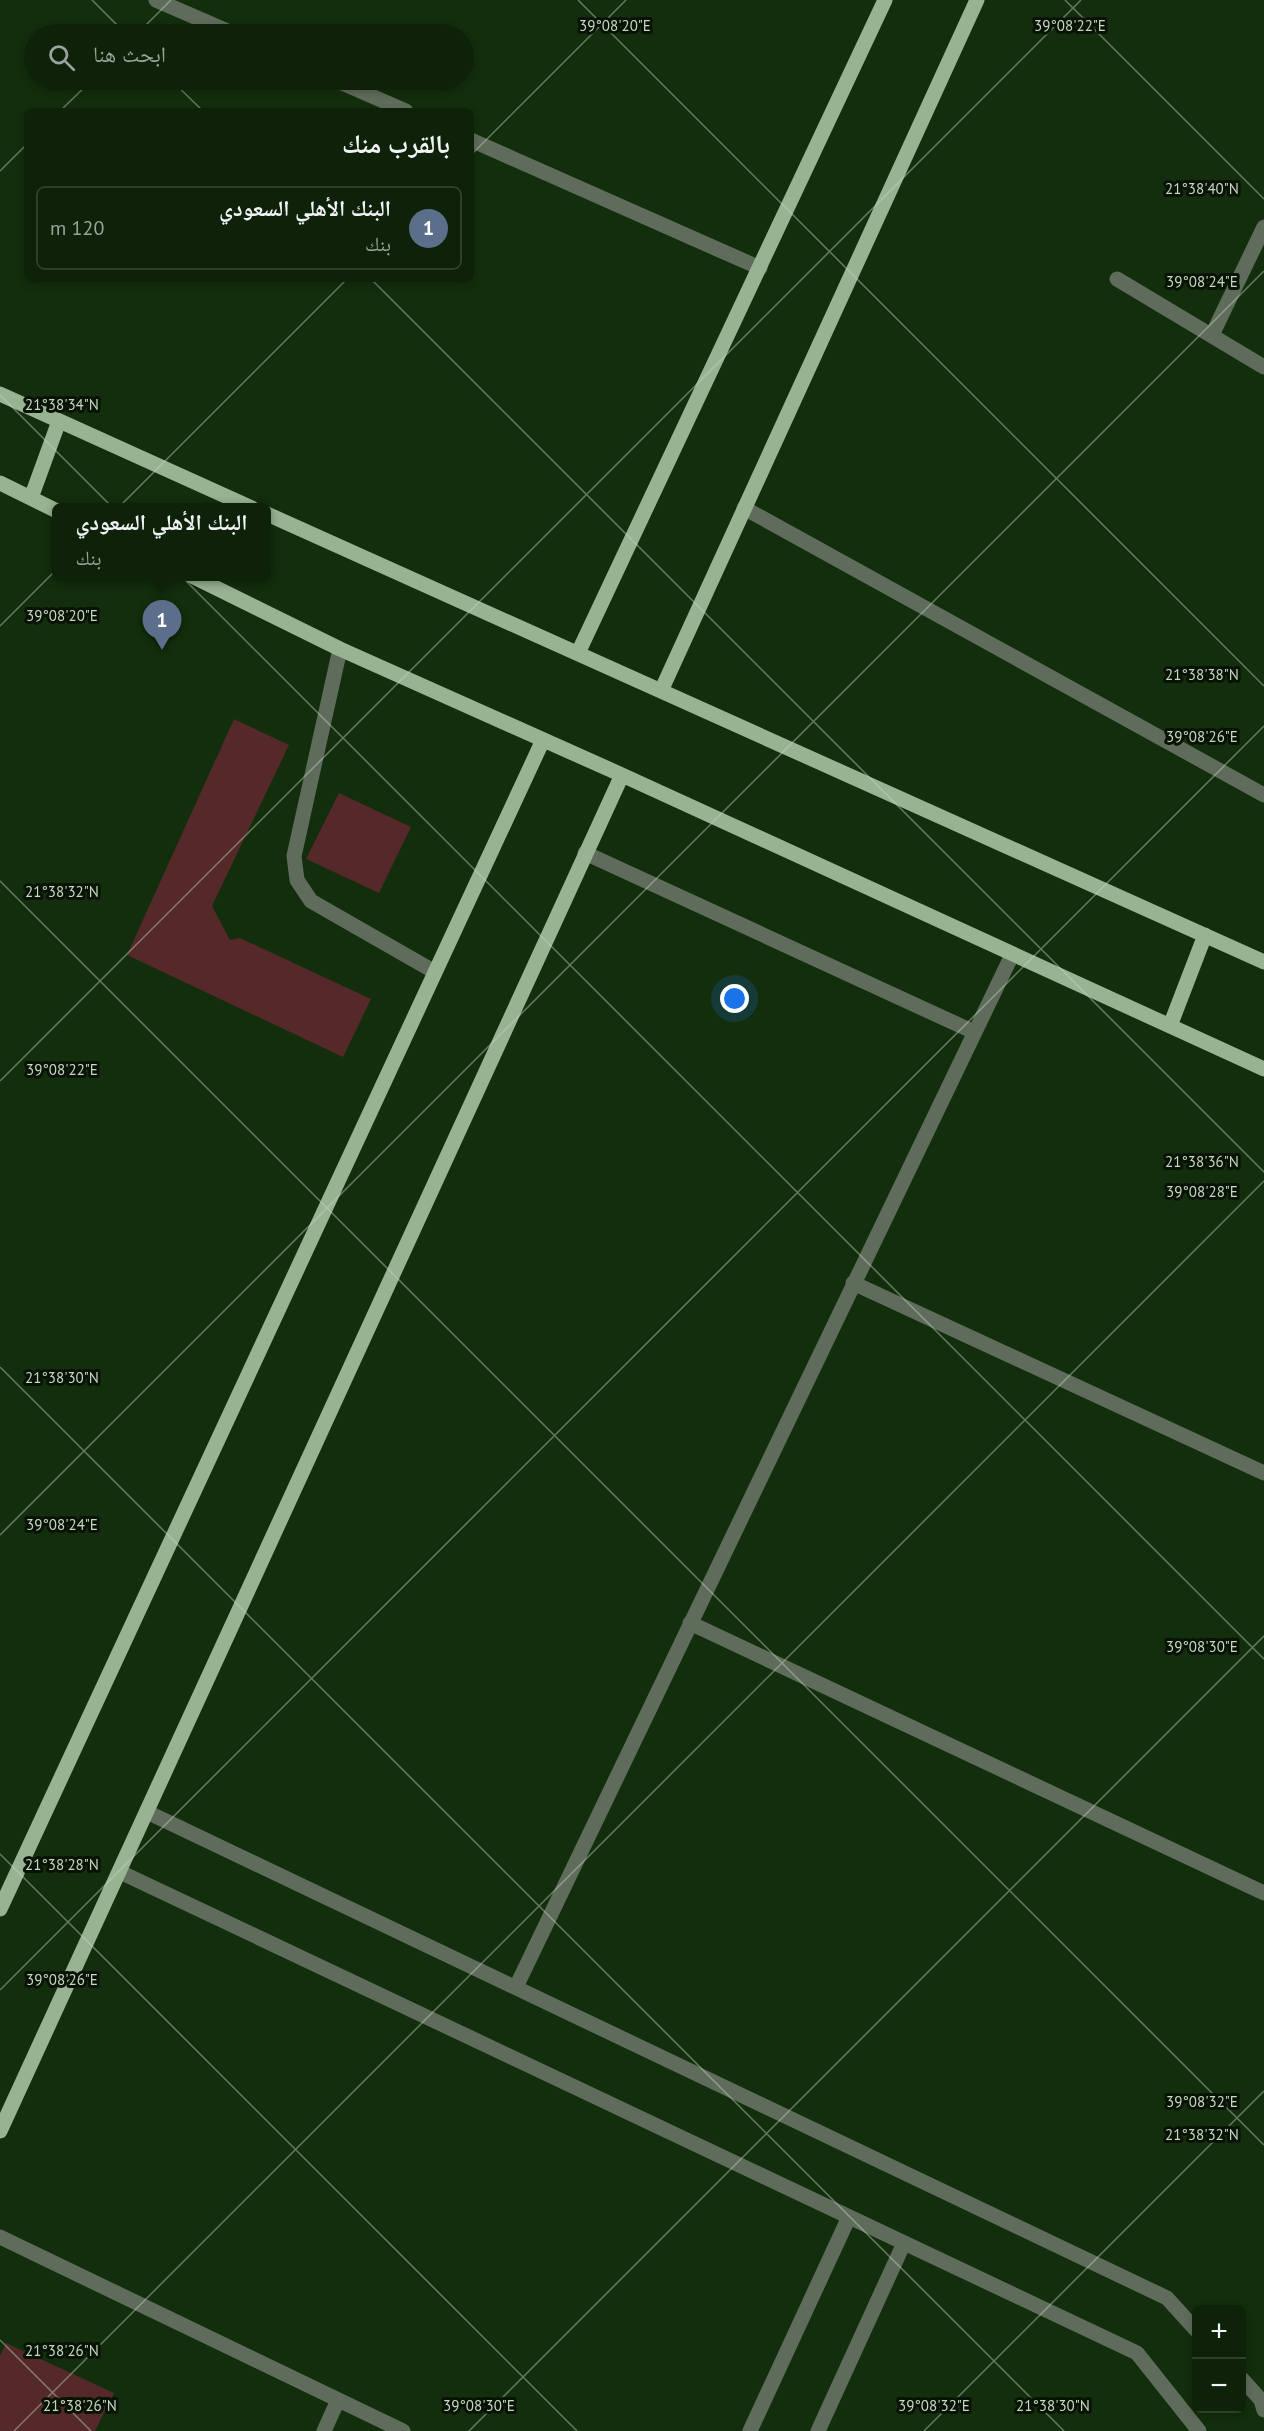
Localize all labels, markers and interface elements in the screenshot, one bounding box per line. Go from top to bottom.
text: 39°08'20"E [579,16,651,35]
text: 39°08'22"E [1034,16,1106,35]
search box [24,24,474,90]
text: ابحث هنا [93,40,166,68]
icon: search [45,41,78,74]
text: بالقرب منك [342,127,450,160]
text: 21°38'40"N [1165,179,1239,198]
text: البنك الأهلي السعودي [219,194,391,222]
text: 120 m [50,215,104,241]
text: 1 [423,215,434,241]
text: بنك [365,231,391,257]
text: 39°08'24"E [1166,272,1238,291]
text: 21°38'34"N [25,395,99,414]
popup [52,503,271,581]
text: البنك الأهلي السعودي [75,508,248,536]
text: بنك [75,545,102,571]
pin: 1 [142,600,182,650]
text: 39°08'20"E [26,606,98,625]
text: 21°38'38"N [1165,665,1239,684]
text: 39°08'26"E [1166,727,1238,746]
text: 21°38'32"N [25,882,99,901]
your location [720,984,749,1013]
text: 39°08'22"E [26,1060,98,1079]
text: 21°38'36"N [1165,1152,1239,1171]
text: 39°08'28"E [1166,1182,1238,1201]
text: 21°38'30"N [25,1368,99,1387]
text: 39°08'24"E [26,1515,98,1534]
text: 39°08'30"E [1166,1637,1238,1656]
text: 21°38'28"N [25,1855,99,1874]
text: 39°08'26"E [26,1970,98,1989]
text: 39°08'32"E [1166,2092,1238,2111]
text: 21°38'32"N [1165,2125,1239,2144]
map controls [1192,2305,1246,2413]
button: + [1192,2305,1246,2359]
text: 21°38'26"N [25,2341,99,2360]
button: − [1192,2359,1246,2413]
text: 21°38'26"N [43,2396,117,2415]
text: 39°08'30"E [443,2396,515,2415]
text: 39°08'32"E [898,2396,970,2415]
text: 21°38'30"N [1016,2396,1090,2415]

